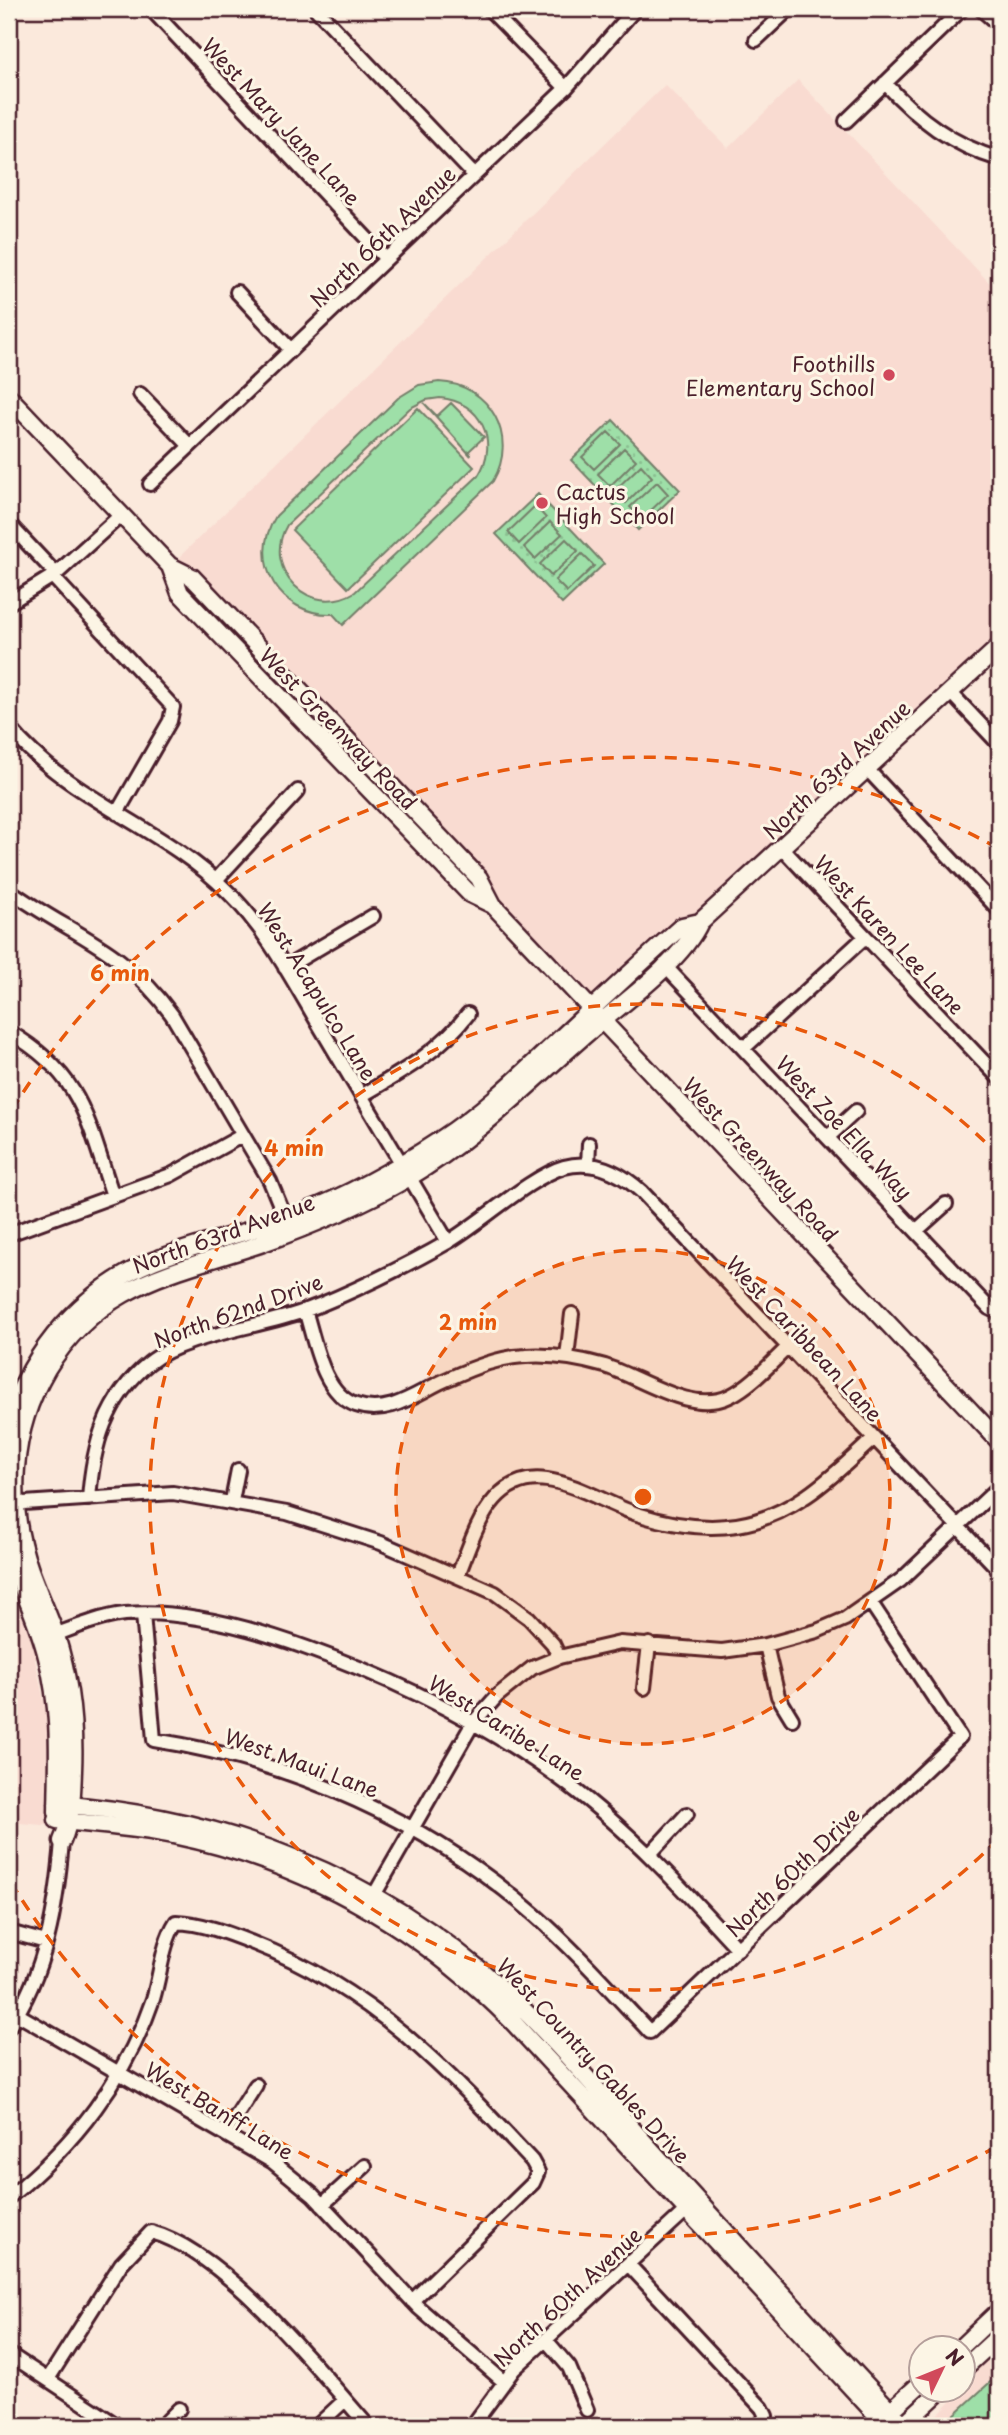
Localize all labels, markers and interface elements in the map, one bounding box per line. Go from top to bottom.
street label: West Mary Jane Lane [195,30,369,212]
street label: North 66th Avenue [302,158,462,314]
place label: Foothills Elementary School [686,347,875,403]
marker: Foothills Elementary School [881,367,897,383]
place label: Cactus High School [556,475,675,531]
marker: Cactus High School [534,495,550,511]
street label: West Greenway Road [253,639,425,817]
street label: North 63rd Avenue [755,692,917,846]
street label: West Karen Lee Lane [807,847,973,1021]
street label: West Acapulco Lane [250,896,386,1086]
text: 6 min [90,956,150,988]
street label: West Zoe Ella Way [769,1047,921,1207]
street label: West Greenway Road [676,1069,846,1249]
text: 4 min [264,1131,324,1163]
street label: North 63rd Avenue [127,1185,319,1281]
street label: West Caribbean Lane [719,1248,891,1428]
street label: North 62nd Drive [149,1265,327,1355]
text: 2 min [439,1305,497,1337]
centre of rings [631,1485,655,1509]
street label: West Caribe Lane [423,1666,591,1788]
street label: West Maui Lane [220,1719,384,1805]
street label: North 60th Drive [718,1798,866,1944]
street label: West Country Gables Drive [490,1950,698,2170]
street label: West Banff Lane [140,2053,300,2167]
street label: North 60th Avenue [486,2219,648,2373]
north arrow [906,2334,976,2404]
text: N [940,2342,971,2372]

